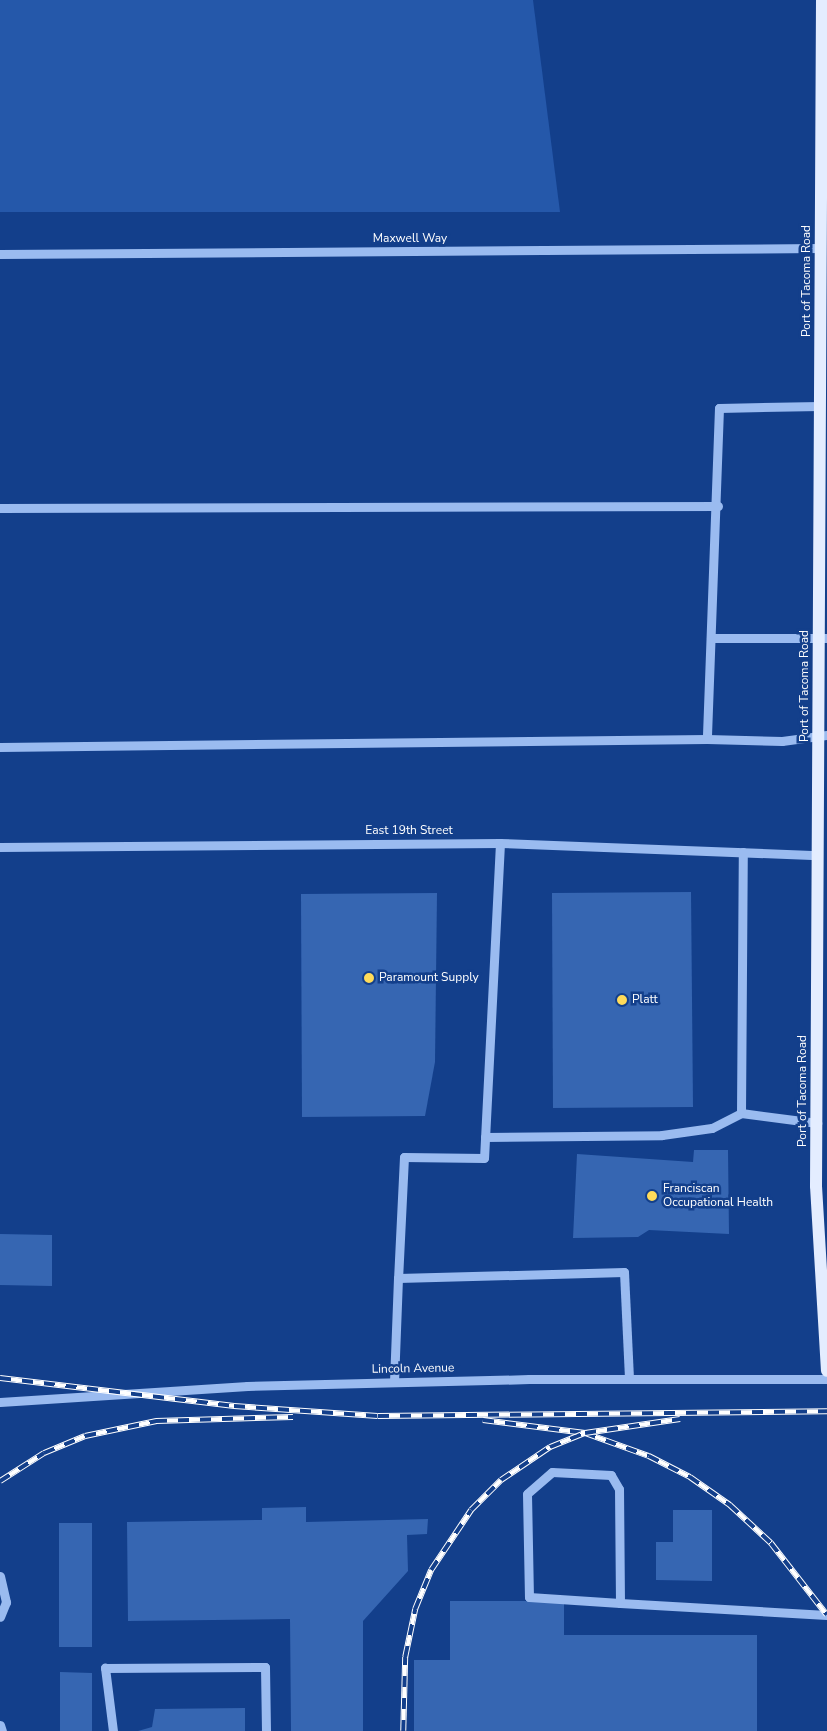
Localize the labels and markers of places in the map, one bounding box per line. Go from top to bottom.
place label: Paramount Supply [379,971,479,985]
marker: Paramount Supply [363,972,375,984]
place label: Platt [632,993,658,1007]
marker: Platt [616,994,628,1006]
place label: Franciscan Occupational Health [663,1182,773,1210]
marker: Franciscan Occupational Health [645,1189,659,1203]

